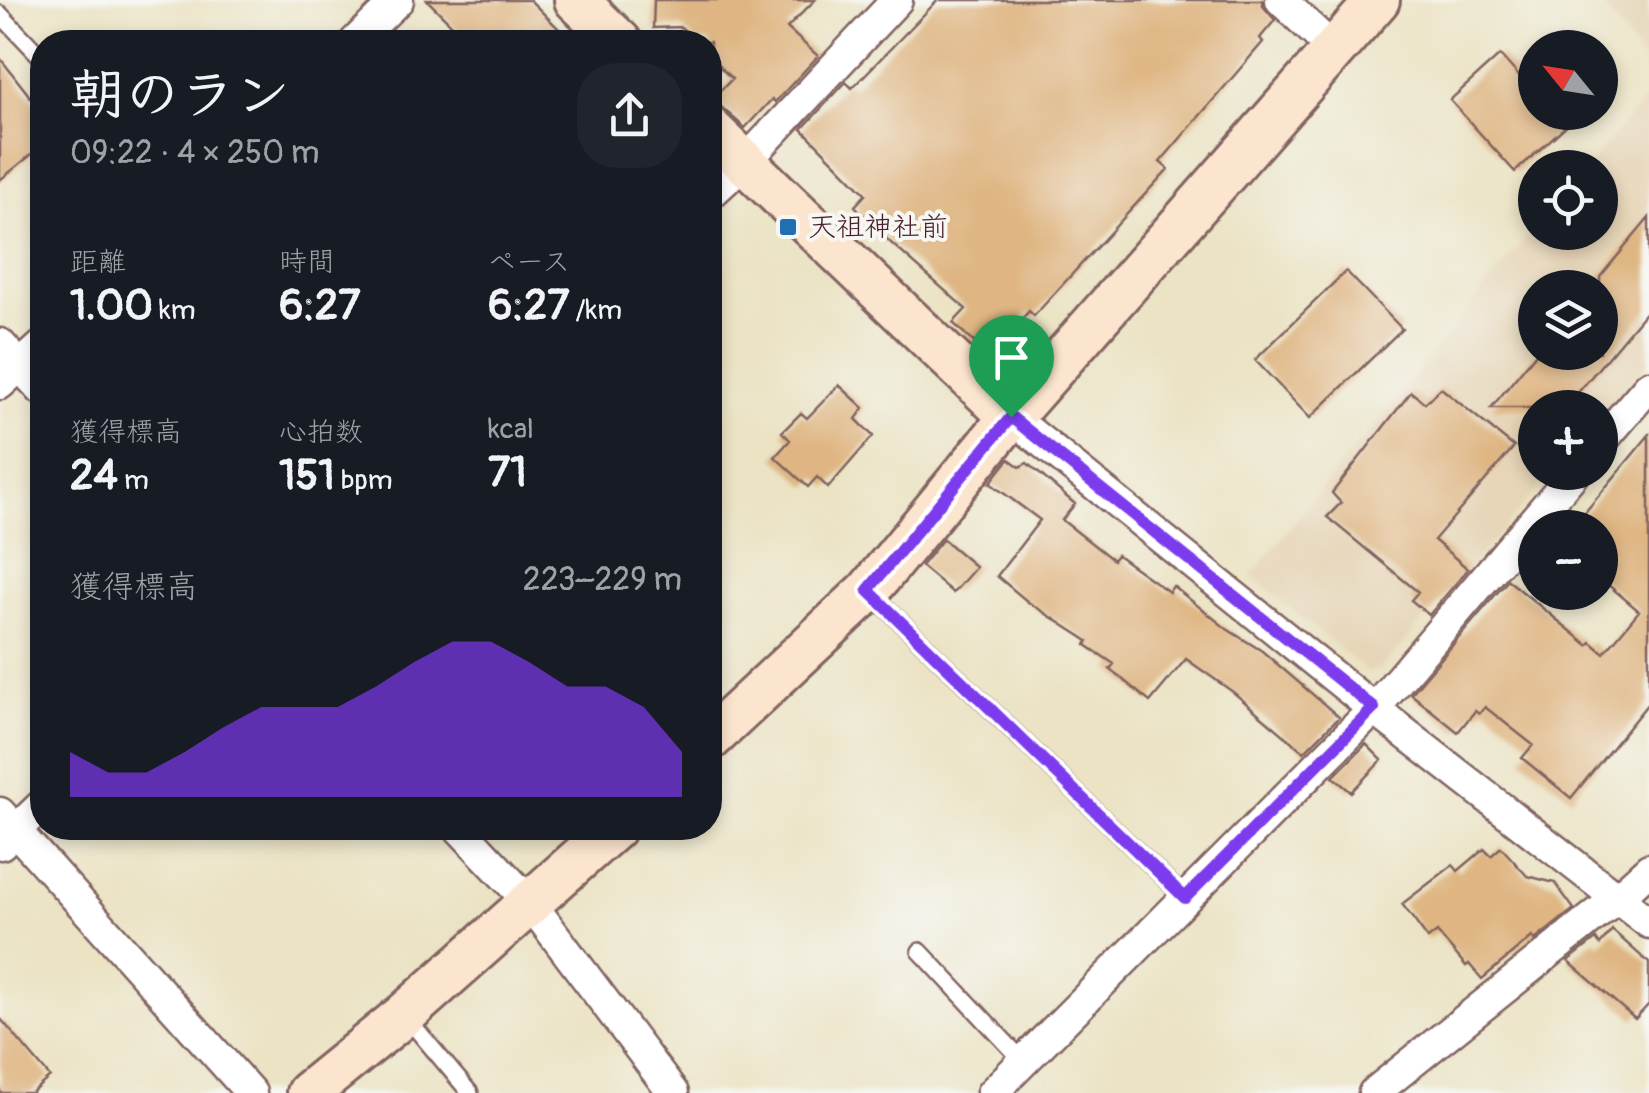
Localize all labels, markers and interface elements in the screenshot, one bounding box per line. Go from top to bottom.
north arrow [1518,30,1618,130]
map controls [1518,30,1618,610]
text: 朝のラン [70,61,290,130]
button: share [577,63,682,168]
text: 09:22 · 4 × 250 m [70,133,319,173]
button: locate [1518,150,1618,250]
place label: 天祖神社前 [808,210,948,245]
marker: 天祖神社前 [777,216,799,238]
text: 距離 [70,245,126,280]
text: 時間 [279,245,335,280]
text: ペース [488,245,570,280]
button: layers [1518,270,1618,370]
text: 1.00 [70,280,153,332]
text: 6:27 [279,280,360,332]
text: 6:27 [488,280,569,332]
text: km [153,293,196,328]
text: /km [569,293,622,328]
pin [969,315,1054,418]
icon: arrive [984,330,1039,385]
button: + [1518,390,1618,490]
text: kcal [488,412,534,447]
text: 獲得標高 [70,415,182,450]
text: 心拍数 [279,415,363,450]
text: 71 [488,447,527,499]
text: 24 [70,450,118,502]
text: 151 [279,450,335,502]
text: m [118,463,149,498]
text: bpm [335,463,393,498]
button: − [1518,510,1618,610]
text: 223–229 m [523,560,682,600]
text: 獲得標高 [70,567,198,607]

